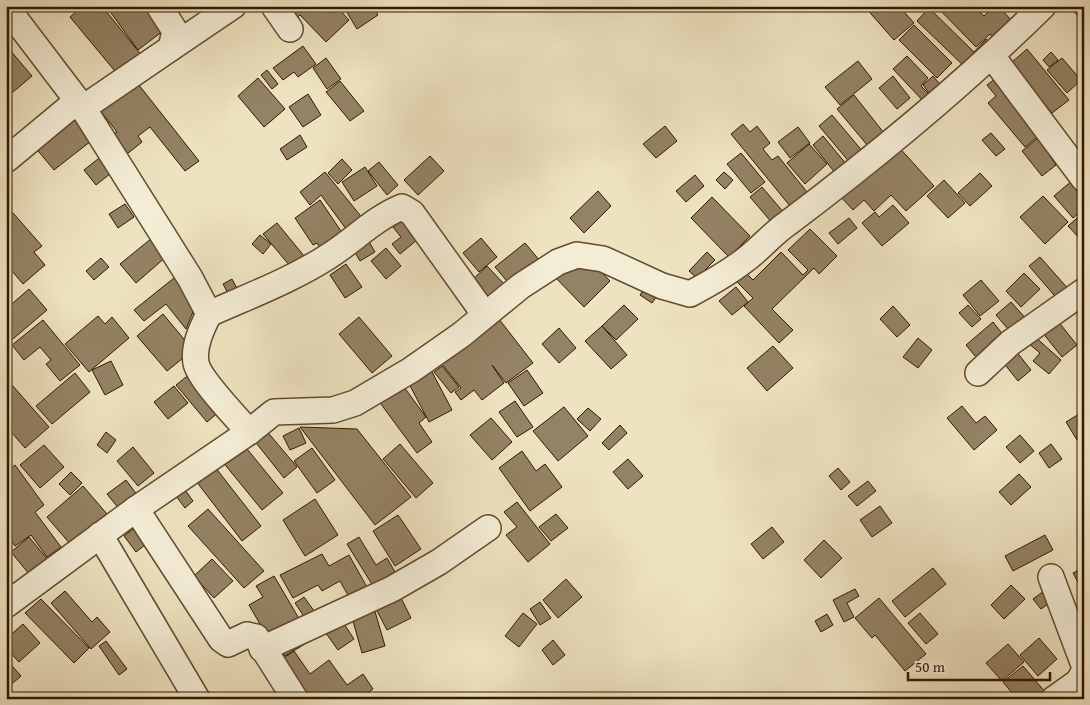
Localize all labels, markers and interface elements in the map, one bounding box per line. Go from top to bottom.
scale bar [908,650,1050,682]
text: 50 m [915,656,946,677]

